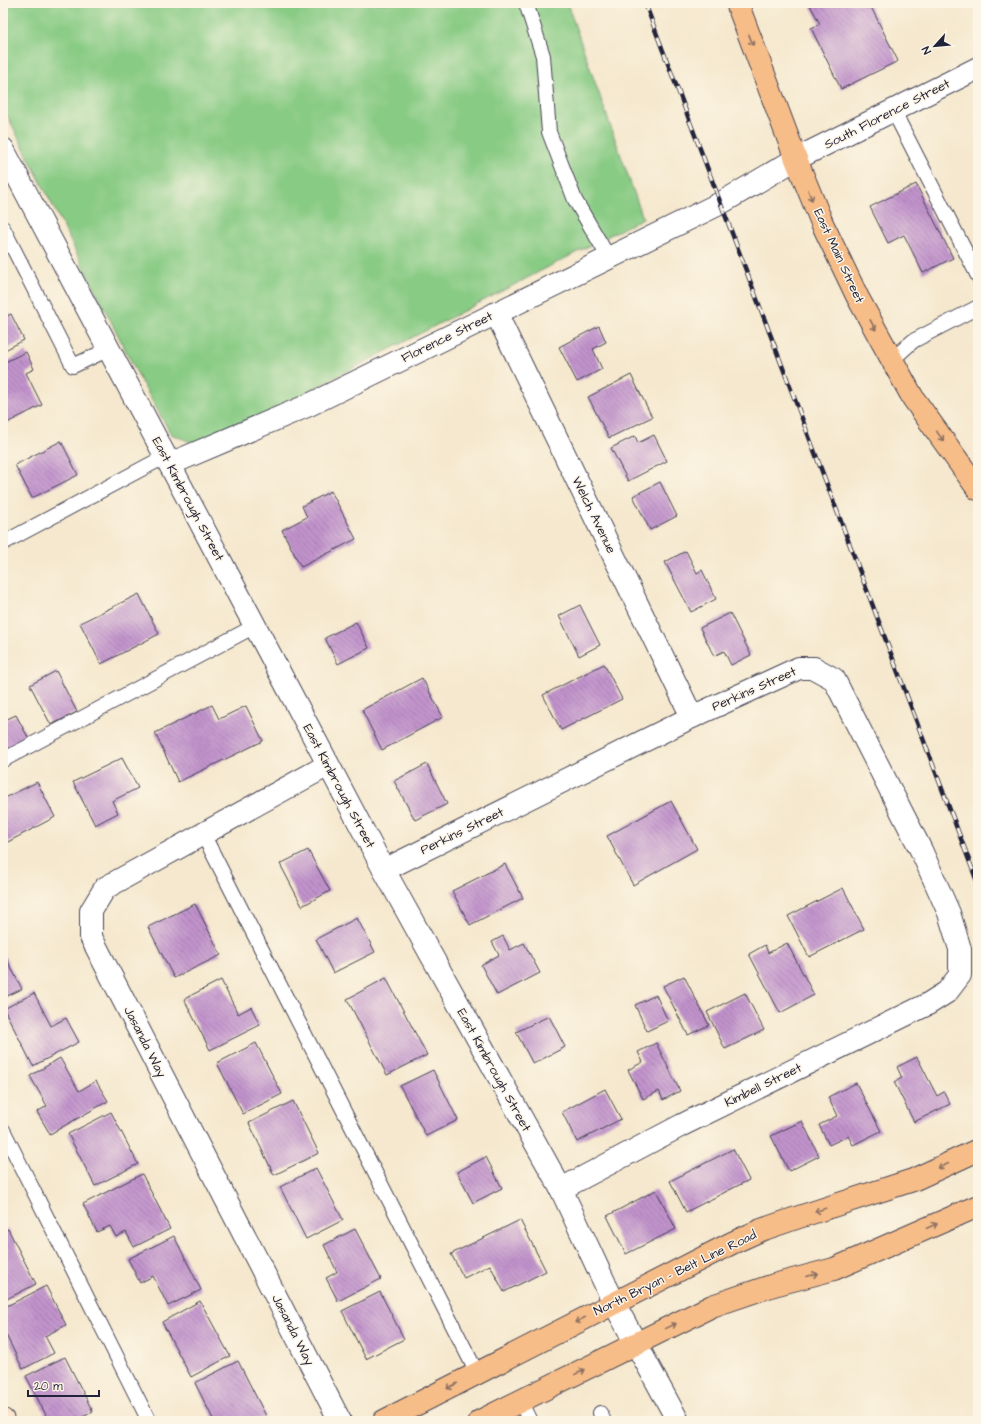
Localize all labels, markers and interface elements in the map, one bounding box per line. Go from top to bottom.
north arrow [915,26,955,66]
one-way arrow [747,33,755,45]
text: N [918,44,935,57]
street label: South Florence Street [821,74,954,154]
one-way arrow [807,189,815,201]
street label: East Main Street [809,206,869,307]
street label: Florence Street [398,307,496,367]
one-way arrow [869,319,877,331]
one-way arrow [936,430,944,441]
street label: East Kimbrough Street [147,434,229,565]
street label: Welch Avenue [568,474,620,556]
street label: Perkins Street [709,662,800,716]
street label: East Kimbrough Street [298,721,380,852]
street label: Perkins Street [417,803,507,859]
street label: Jasanda Way [118,1003,171,1081]
street label: East Kimbrough Street [452,1005,536,1136]
street label: Kimbell Street [721,1058,805,1111]
one-way arrow [937,1163,949,1170]
one-way arrow [814,1207,827,1214]
one-way arrow [926,1222,938,1230]
street label: North Bryan - Belt Line Road [591,1226,760,1321]
one-way arrow [805,1271,818,1278]
street label: Jasanda Way [266,1291,319,1369]
one-way arrow [574,1317,586,1325]
one-way arrow [664,1322,676,1330]
one-way arrow [573,1368,585,1375]
scale bar [28,1372,99,1398]
text: 20 m [34,1378,63,1395]
one-way arrow [446,1383,458,1390]

